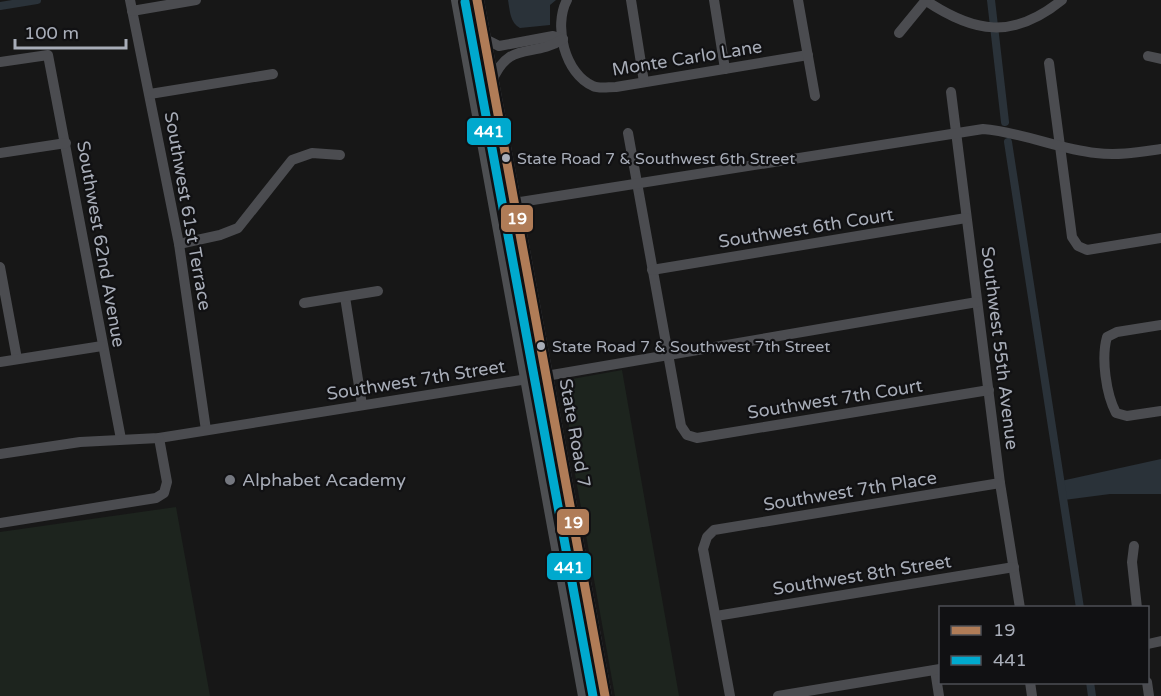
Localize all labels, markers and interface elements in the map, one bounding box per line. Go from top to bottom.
scale bar [15,12,126,50]
text: 100 m [24,22,79,44]
street label: Monte Carlo Lane [610,35,764,81]
street label: Southwest 61st Terrace [160,110,216,312]
line badge: 441 [466,117,512,146]
text: 441 [474,122,504,142]
street label: Southwest 62nd Avenue [72,139,130,349]
place label: State Road 7 & Southwest 6th Street [517,149,795,169]
marker: State Road 7 & Southwest 6th Street [500,152,512,164]
street label: Southwest 6th Court [717,203,895,253]
line badge: 19 [500,204,534,233]
text: 19 [507,209,527,229]
street label: Southwest 55th Avenue [977,245,1023,451]
place label: State Road 7 & Southwest 7th Street [552,337,830,357]
marker: State Road 7 & Southwest 7th Street [535,340,547,352]
street label: Southwest 7th Street [325,355,507,405]
street label: Southwest 7th Court [746,374,924,424]
street label: State Road 7 [555,377,595,489]
street label: Southwest 7th Place [762,466,938,516]
place label: Alphabet Academy [242,469,406,491]
marker: Alphabet Academy [223,473,237,487]
line badge: 19 [556,508,590,536]
text: 19 [563,513,583,533]
street label: Southwest 8th Street [771,550,953,600]
line badge: 441 [546,552,592,581]
text: 441 [554,558,584,578]
legend [939,606,1149,684]
text: 19 [993,619,1016,641]
text: 441 [993,649,1027,671]

